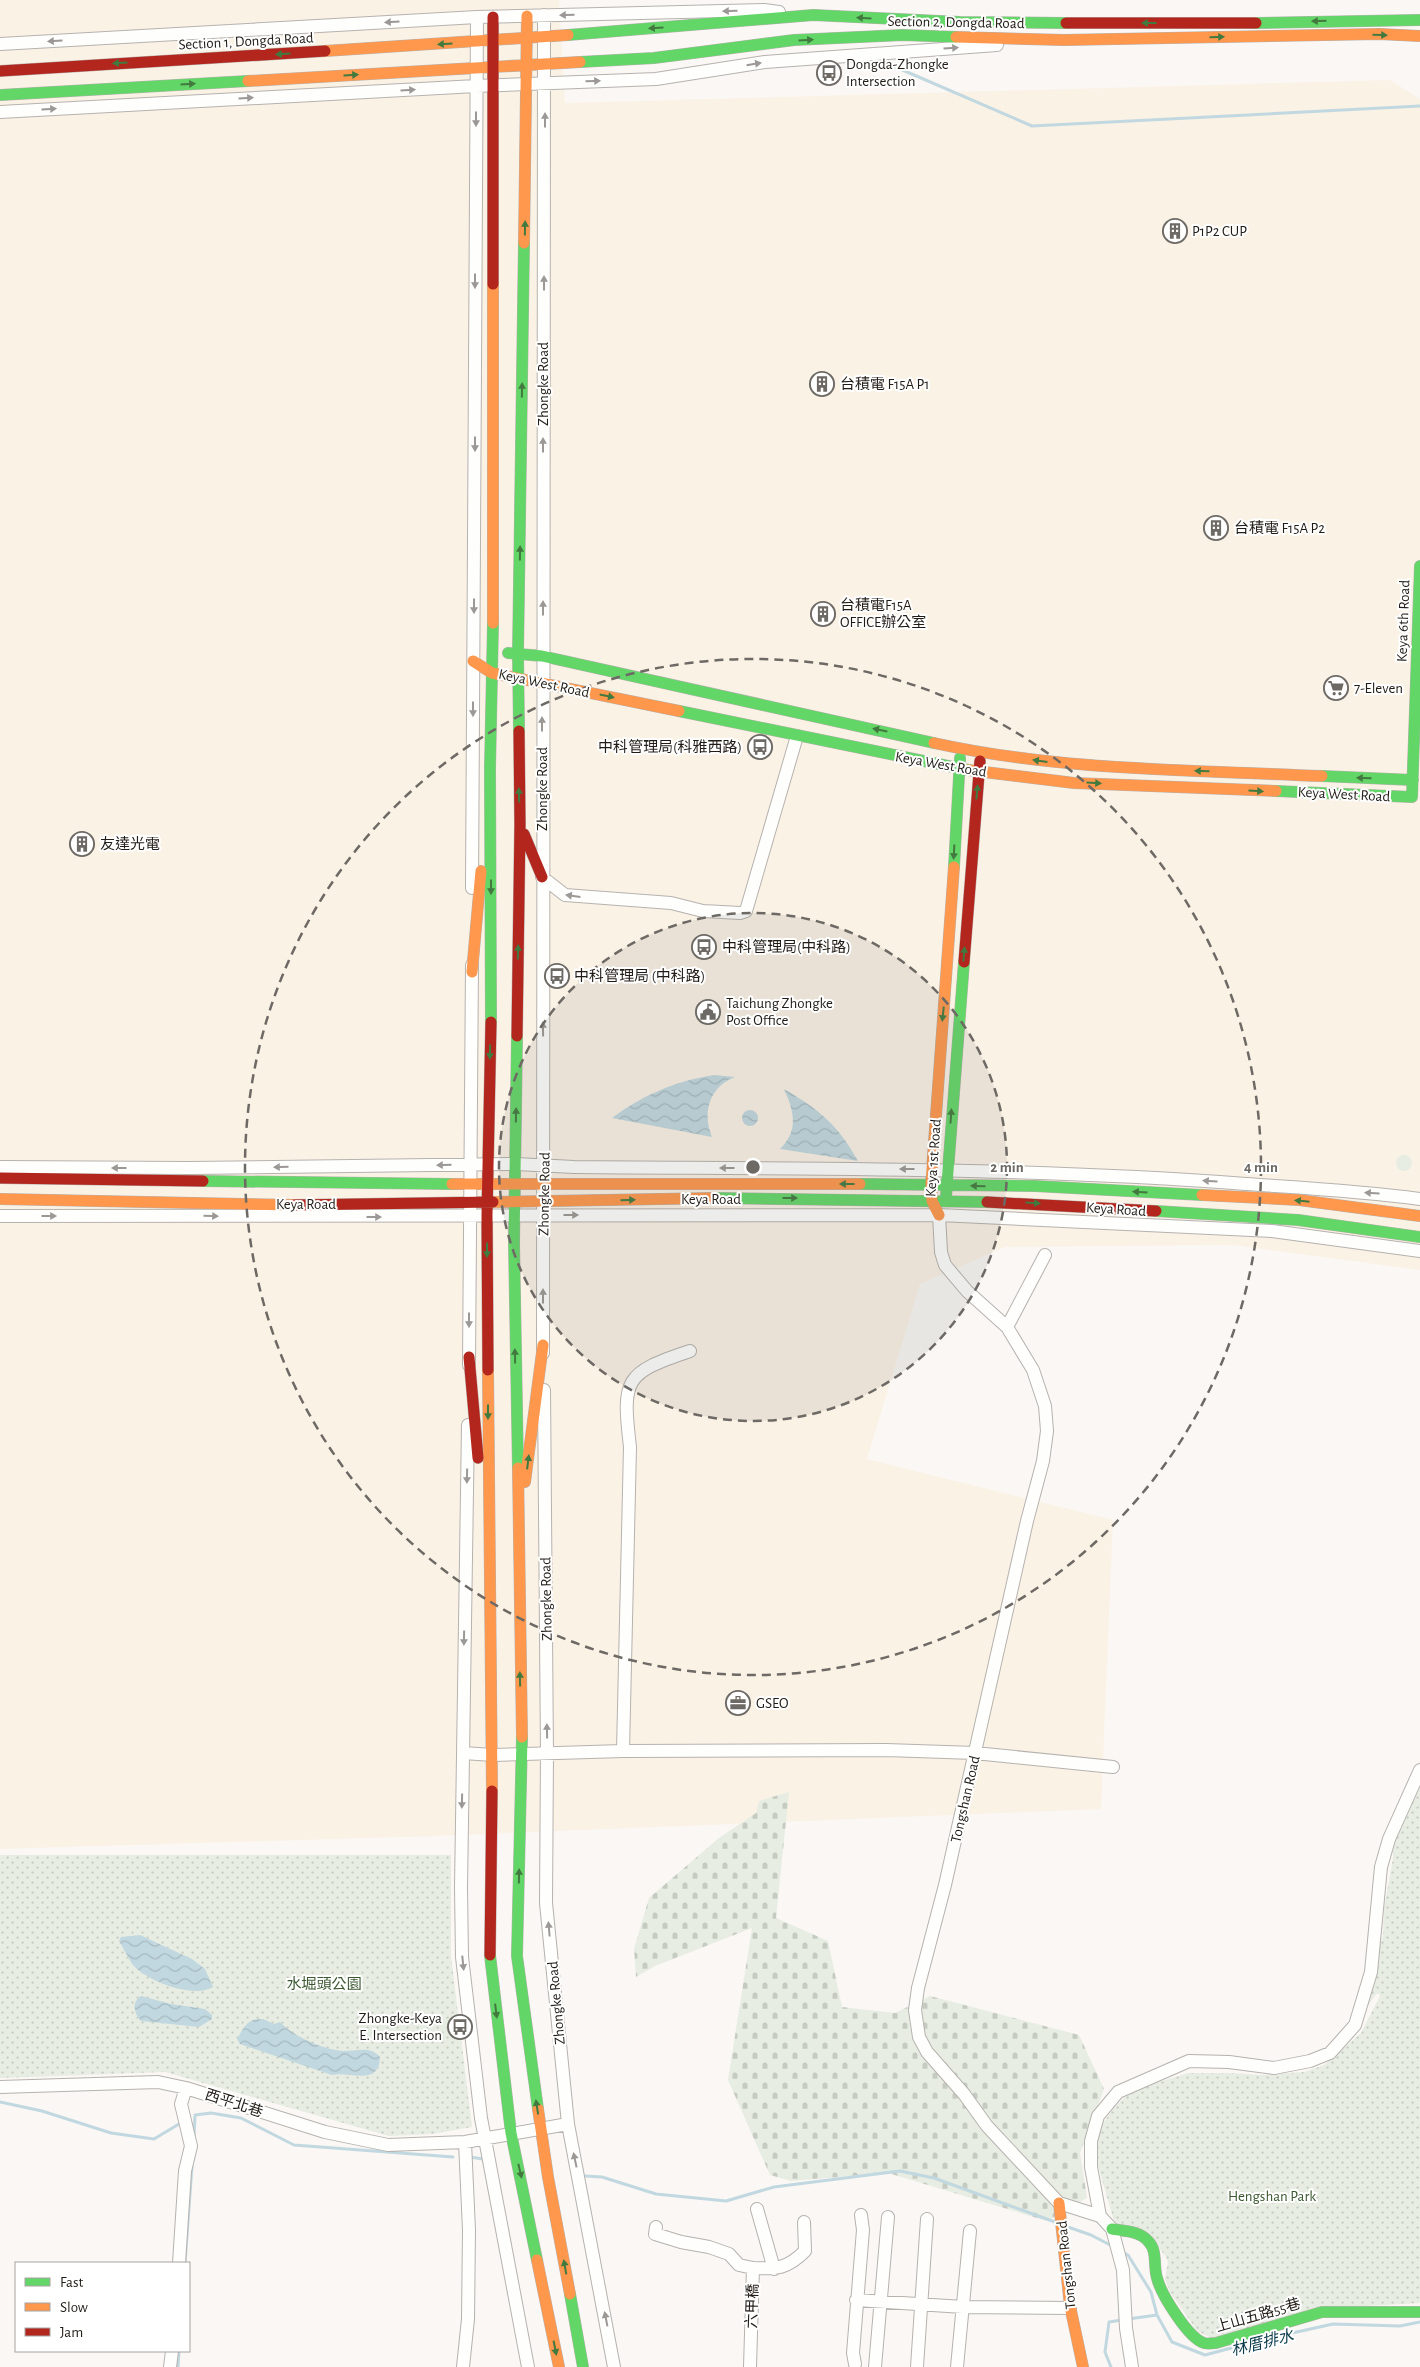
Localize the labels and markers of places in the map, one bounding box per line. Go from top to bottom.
place label: Dongda-Zhongke Intersection [846,57,949,89]
bus stop icon: Dongda-Zhongke Intersection [816,60,842,86]
building icon: P1P2 CUP [1162,218,1188,244]
place label: P1P2 CUP [1192,224,1247,239]
building icon: 台積電 F15A P1 [809,371,835,397]
place label: 台積電 F15A P1 [840,376,930,392]
building icon: 台積電 F15A P2 [1203,515,1229,541]
place label: 台積電 F15A P2 [1234,520,1325,536]
place label: 台積電F15A OFFICE辦公室 [840,597,926,630]
building icon: 台積電F15A OFFICE辦公室 [810,601,836,627]
supermarket icon: 7-Eleven [1323,675,1349,701]
place label: 7-Eleven [1354,681,1403,696]
bus stop icon: 中科管理局(科雅西路) [747,734,773,760]
place label: 中科管理局(科雅西路) [598,739,742,755]
building icon: 友達光電 [69,831,95,857]
place label: 友達光電 [100,836,160,852]
bus stop icon: 中科管理局(中科路) [691,934,717,960]
place label: 中科管理局(中科路) [722,939,851,955]
bus stop icon: 中科管理局 (中科路) [544,963,570,989]
place label: 中科管理局 (中科路) [574,968,705,984]
place label: Taichung Zhongke Post Office [726,996,833,1028]
public building icon: Taichung Zhongke Post Office [695,999,721,1025]
centre of rings [744,1158,762,1176]
office icon: GSEO [725,1690,751,1716]
place label: GSEO [756,1696,789,1711]
place label: Zhongke-Keya E. Intersection [358,2011,442,2043]
bus stop icon: Zhongke-Keya E. Intersection [447,2014,473,2040]

